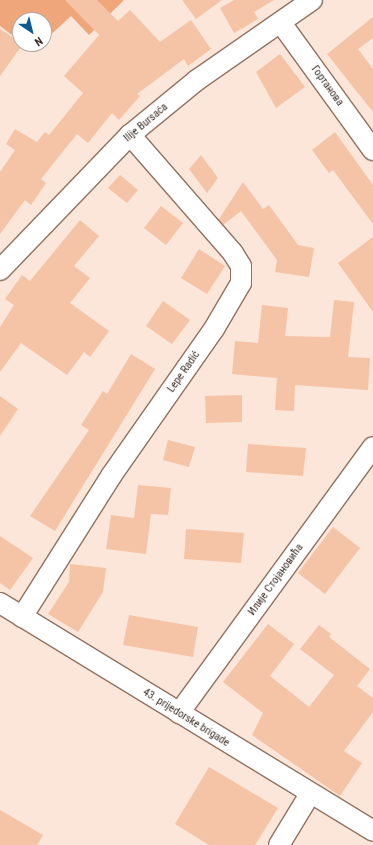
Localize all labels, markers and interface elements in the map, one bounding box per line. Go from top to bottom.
north arrow [12,12,52,52]
text: N [32,34,45,49]
street label: Гортанова [308,63,346,109]
street label: Ilije Bursaća [121,101,171,145]
street label: Lepe Radić [165,349,203,395]
street label: Илије Стојановића [246,542,306,618]
street label: 43. prijedorske brigade [140,686,232,750]

